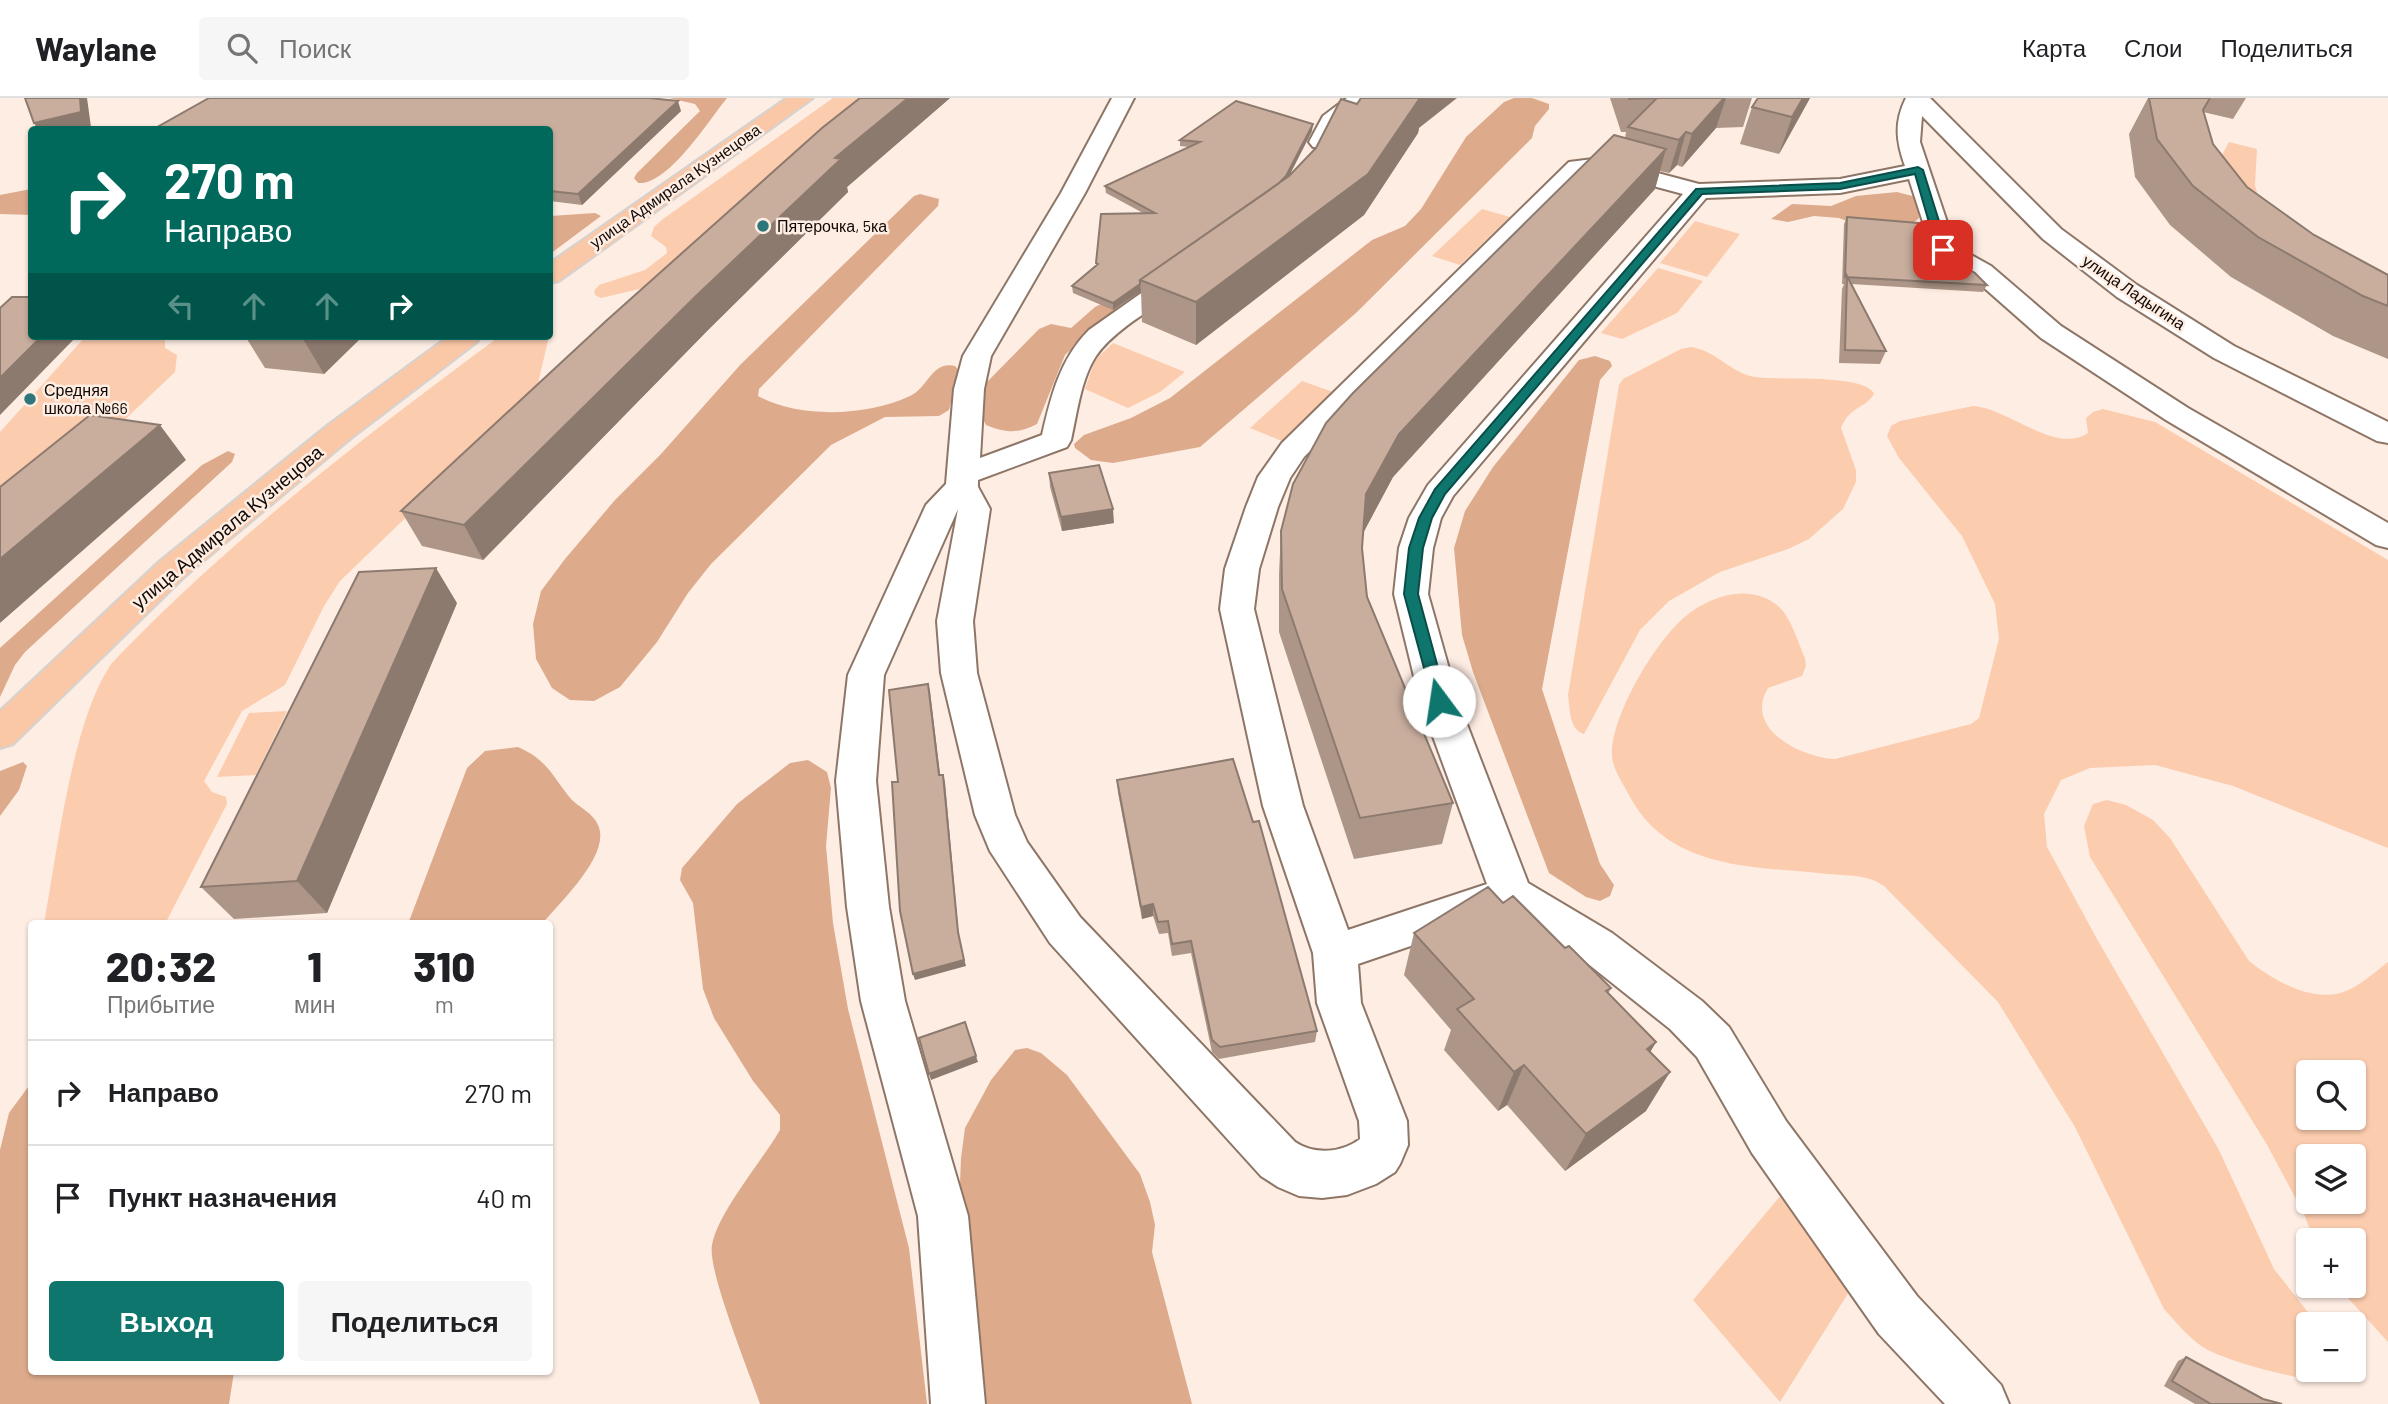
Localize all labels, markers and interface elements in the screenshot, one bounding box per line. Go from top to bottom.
search box [199,17,689,80]
text: Waylane [35,28,157,68]
icon: search [223,29,261,67]
text: Поиск [279,32,351,63]
text: Карта [2022,33,2086,62]
text: Слои [2124,33,2182,62]
text: Поделиться [2220,33,2353,62]
street label: улица Адмирала Кузнецова [586,119,764,252]
text: 270 m [164,150,294,209]
icon: right [49,154,140,245]
text: Направо [164,210,292,248]
place label: Пятерочка, 5ка [777,216,887,235]
marker: Пятерочка, 5ка [755,218,771,234]
pin [1913,220,1973,280]
icon: arrive [1924,231,1962,269]
street label: улица Ладыгина [2079,250,2189,333]
icon: left [162,287,200,325]
icon: ahead [235,287,273,325]
icon: ahead [308,287,346,325]
icon: right [381,287,419,325]
place label: Средняя школа №66 [44,380,128,417]
marker: Средняя школа №66 [22,391,38,407]
street label: улица Адмирала Кузнецова [127,440,327,613]
position arrow [1402,664,1476,738]
text: 20:32 [106,940,216,990]
text: 1 [307,940,322,990]
text: 310 [413,940,475,990]
text: Прибытие [107,990,215,1018]
text: мин [294,990,335,1018]
text: m [435,990,454,1018]
map controls [2296,1060,2366,1382]
button: search [2296,1060,2366,1130]
icon: right [49,1074,87,1112]
text: Направо [108,1076,219,1107]
text: 270 m [464,1077,532,1108]
button: layers [2296,1144,2366,1214]
icon: arrive [49,1179,87,1217]
text: Пункт назначения [108,1181,337,1212]
text: 40 m [476,1182,532,1213]
button: + [2296,1228,2366,1298]
button: Выход [49,1281,284,1361]
button: Поделиться [298,1281,532,1361]
button: − [2296,1312,2366,1382]

